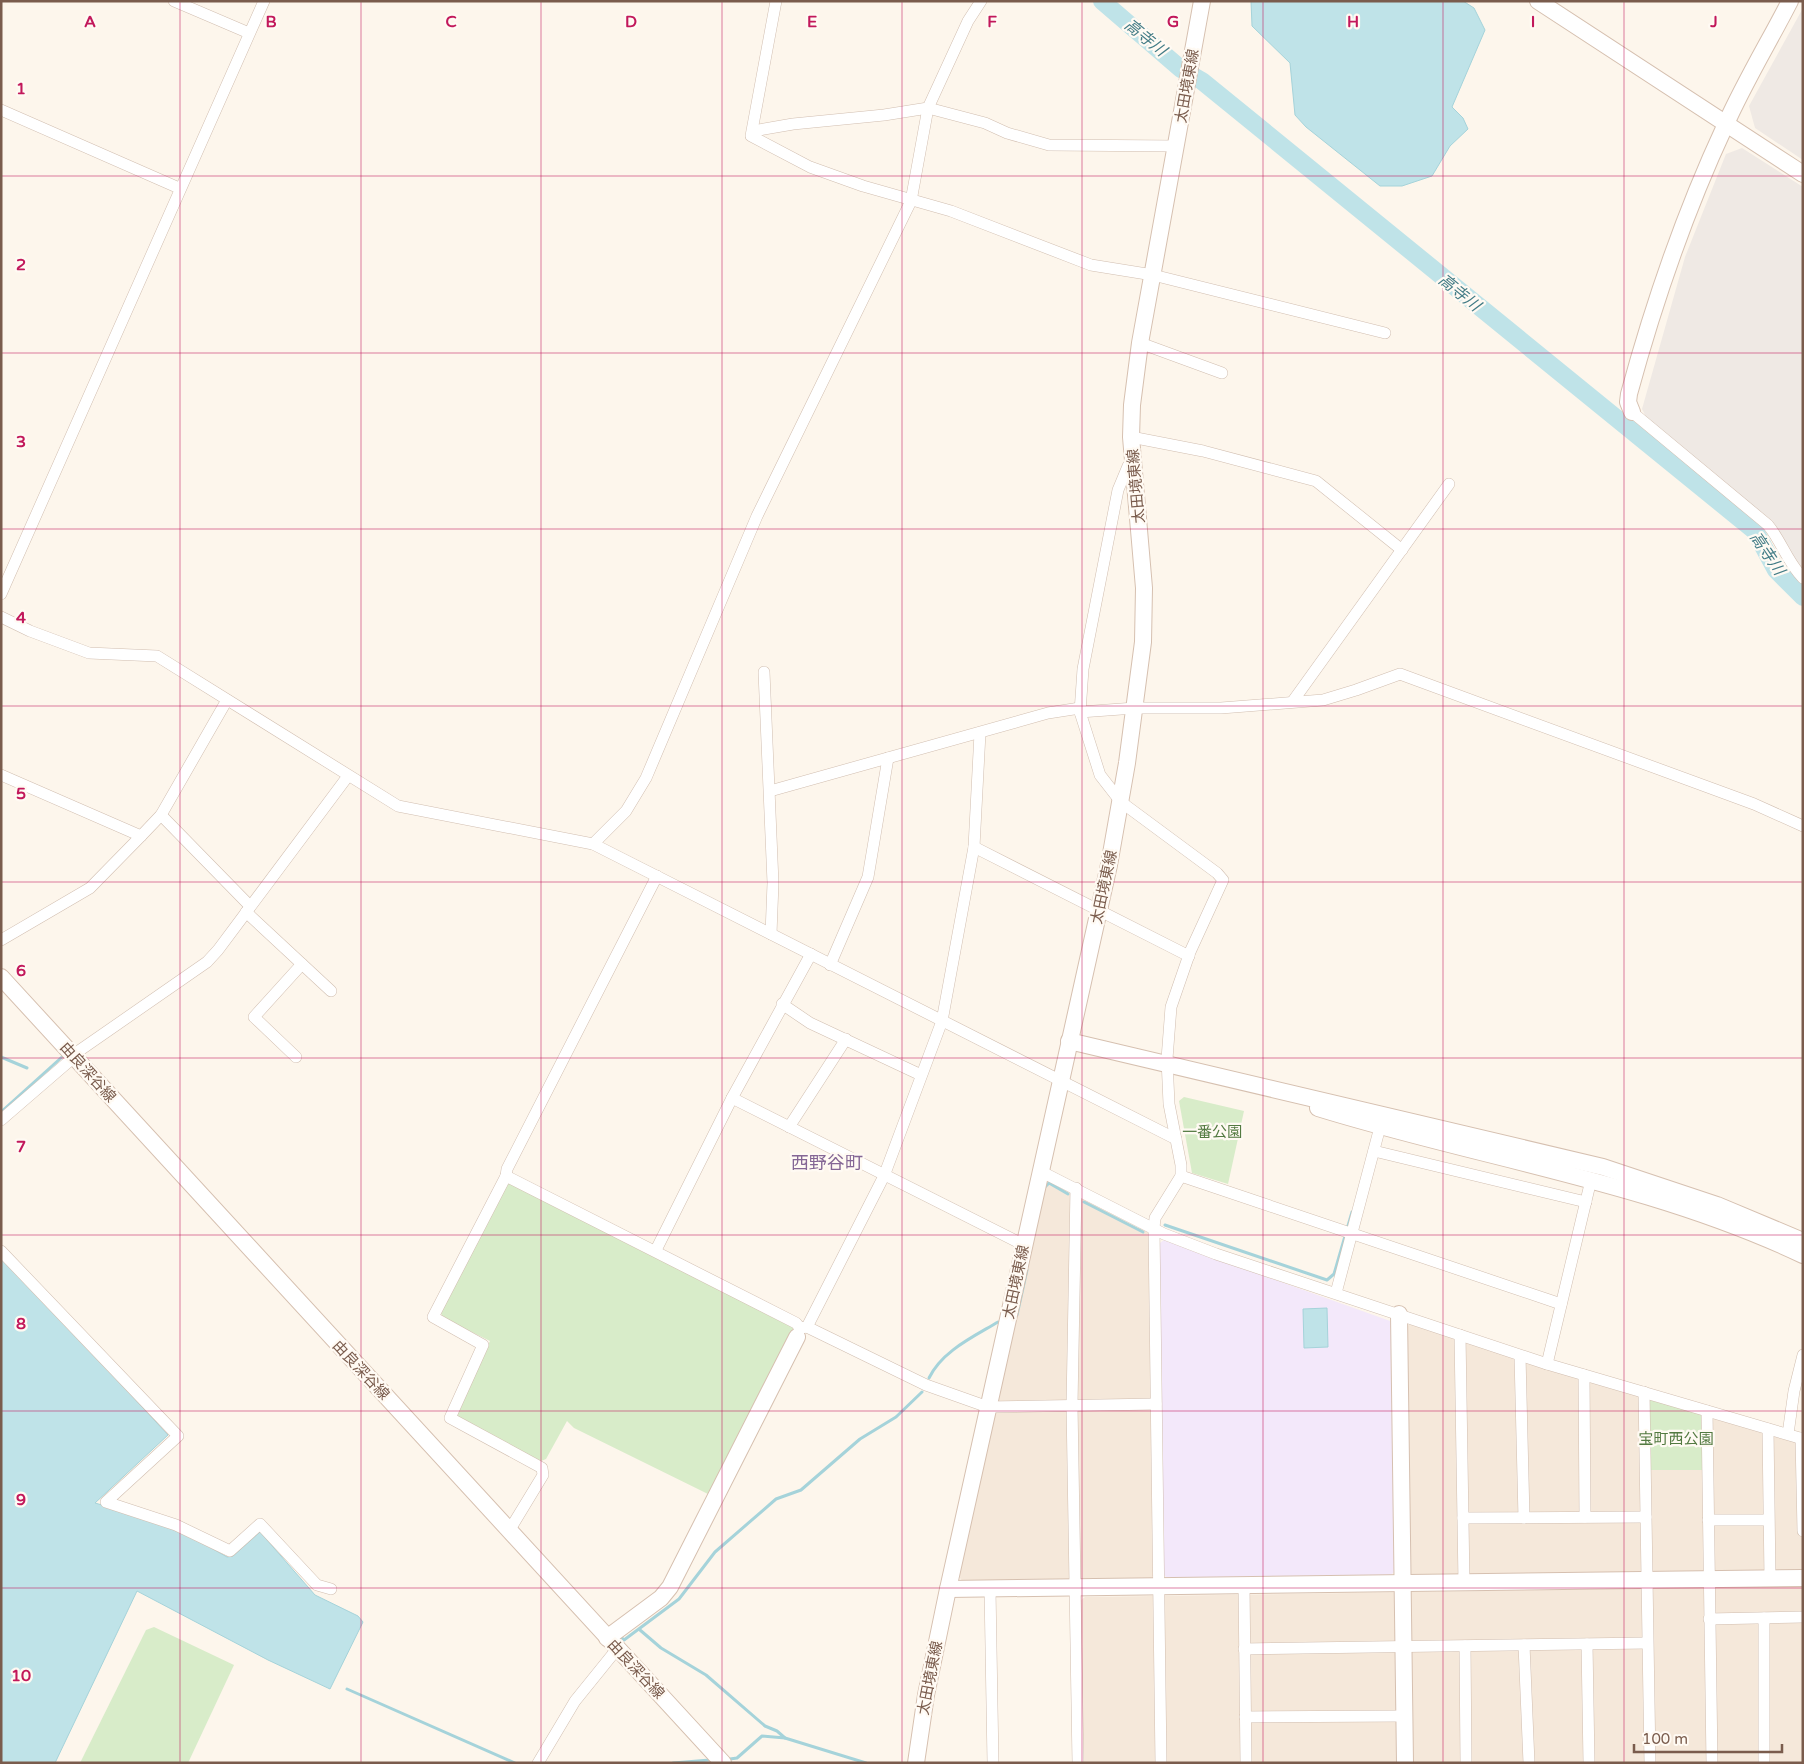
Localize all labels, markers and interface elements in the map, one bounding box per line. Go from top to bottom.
text: A [84,12,96,32]
text: B [265,12,277,32]
text: C [445,12,457,32]
text: D [625,12,637,32]
text: E [807,12,817,32]
text: F [987,12,997,32]
text: G [1167,12,1179,32]
text: H [1347,12,1359,32]
text: I [1531,12,1535,32]
text: J [1709,12,1718,32]
water label: 高寺川 [1120,15,1172,62]
street label: 太田境東線 [1172,47,1202,125]
text: 1 [16,79,26,99]
text: 2 [16,255,26,275]
water label: 高寺川 [1434,270,1486,317]
text: 3 [16,432,26,452]
street label: 太田境東線 [1124,448,1148,524]
water label: 高寺川 [1745,528,1790,581]
text: 4 [16,608,26,628]
text: 5 [16,784,26,804]
street label: 太田境東線 [1087,848,1121,926]
text: 6 [16,961,26,981]
street label: 由良深谷線 [56,1038,120,1106]
park label: 一番公園 [1182,1123,1242,1141]
text: 7 [16,1137,26,1157]
district label: 西野谷町 [791,1152,863,1174]
street label: 太田境東線 [999,1243,1033,1321]
text: 8 [16,1314,26,1334]
street label: 由良深谷線 [329,1336,393,1404]
park label: 宝町西公園 [1638,1430,1714,1448]
text: 9 [16,1490,26,1510]
street label: 由良深谷線 [604,1635,668,1703]
street label: 太田境東線 [914,1639,946,1717]
text: 10 [11,1666,31,1686]
scale bar [1634,1722,1782,1754]
text: 100 m [1642,1730,1688,1748]

